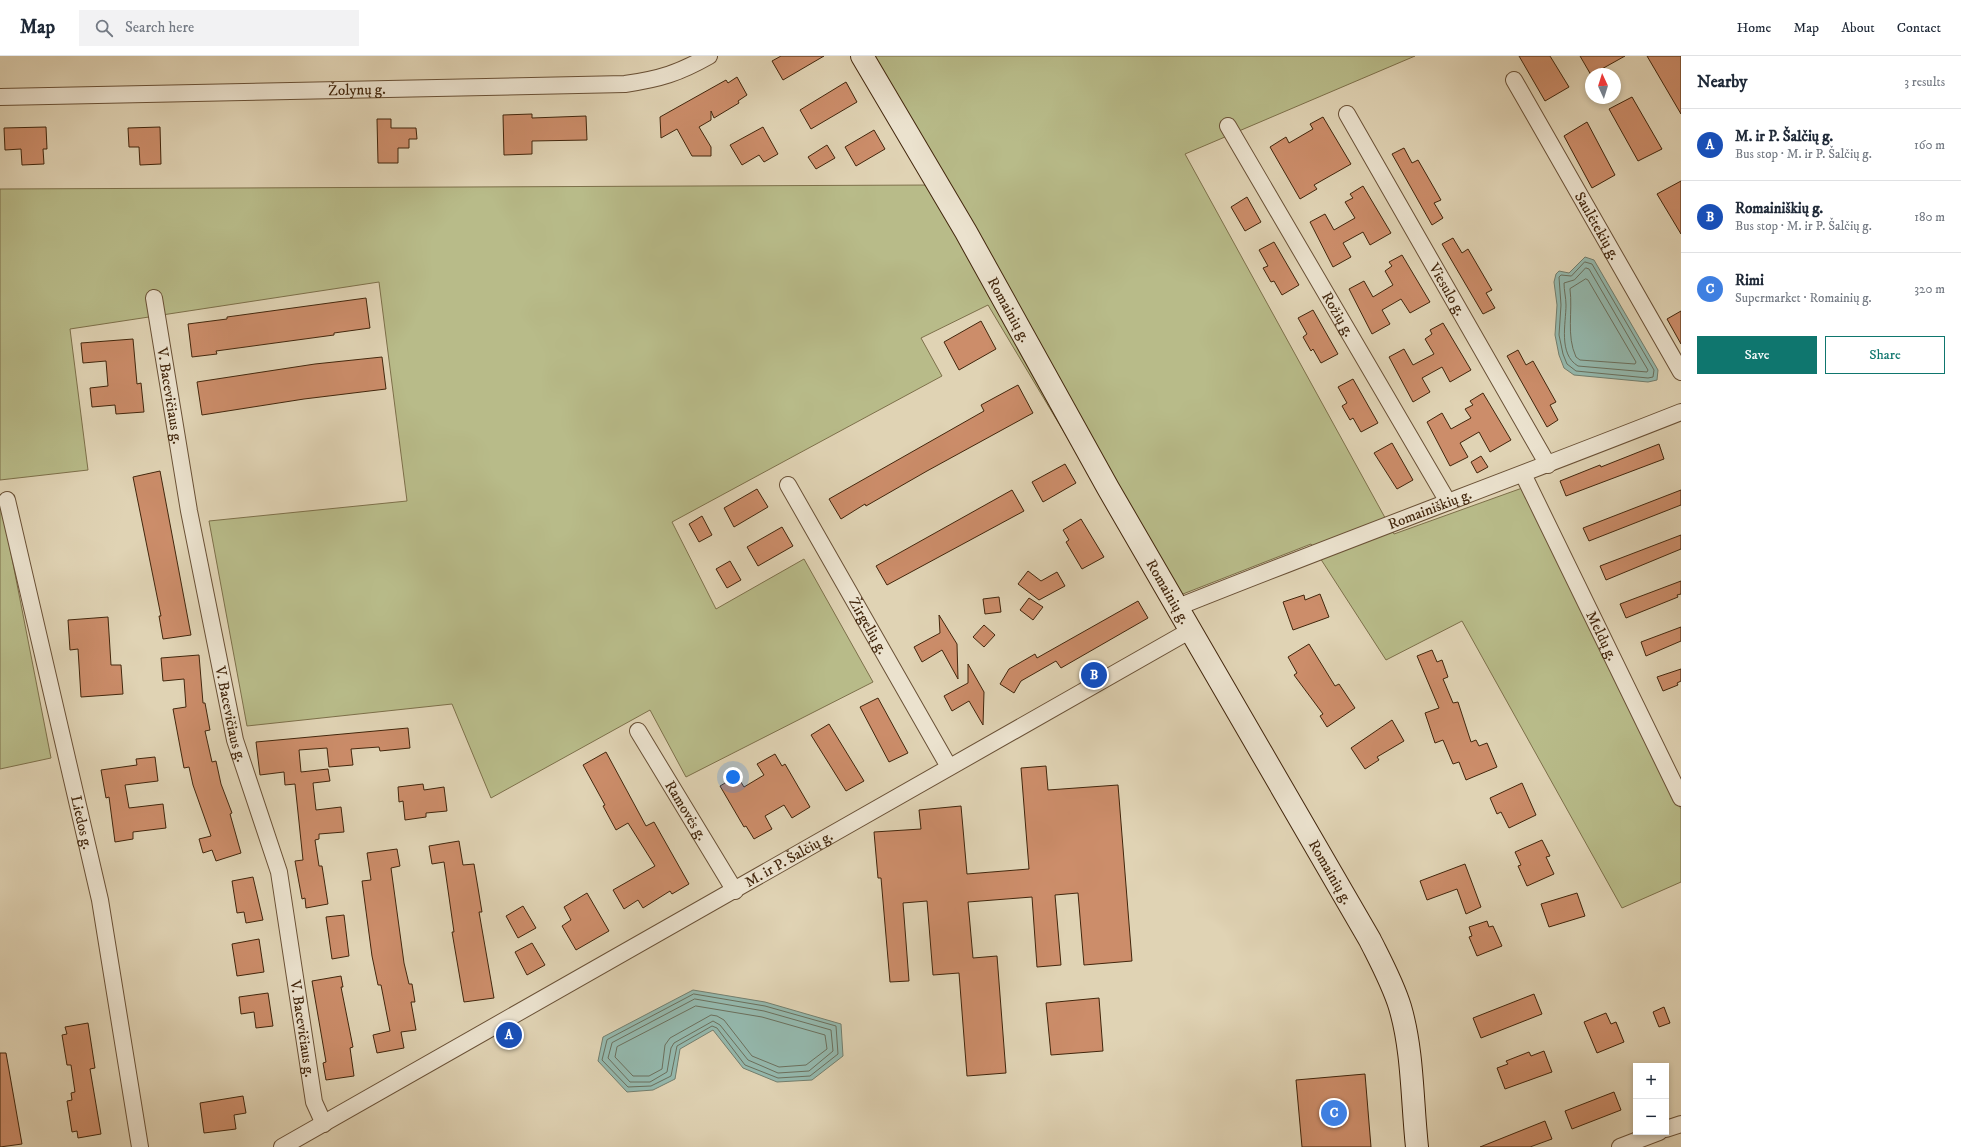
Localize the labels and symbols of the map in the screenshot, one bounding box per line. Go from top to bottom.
north arrow [1585,68,1621,104]
street label: Žolynų g. [328,79,386,100]
street label: Saulėtekių g. [1570,188,1624,263]
street label: Viesulo g. [1424,259,1470,319]
street label: Romainių g. [983,273,1035,345]
street label: Rožių g. [1318,288,1359,340]
street label: V. Bacevičiaus g. [153,345,187,445]
street label: Romainiškių g. [1385,484,1474,534]
street label: Romainių g. [1142,556,1194,627]
street label: Žirgelių g. [845,594,892,657]
street label: Meldų g. [1582,608,1622,664]
pin: B [1081,660,1107,690]
street label: V. Bacevičiaus g. [211,663,251,764]
your location [723,767,743,787]
street label: Ramovės g. [661,777,712,844]
street label: Liedos g. [66,794,97,851]
street label: M. ir P. Šalčių g. [741,826,836,891]
street label: Romainių g. [1304,836,1357,908]
street label: V. Bacevičiaus g. [286,978,320,1078]
pin: A [496,1020,522,1050]
pin: C [1321,1098,1347,1128]

